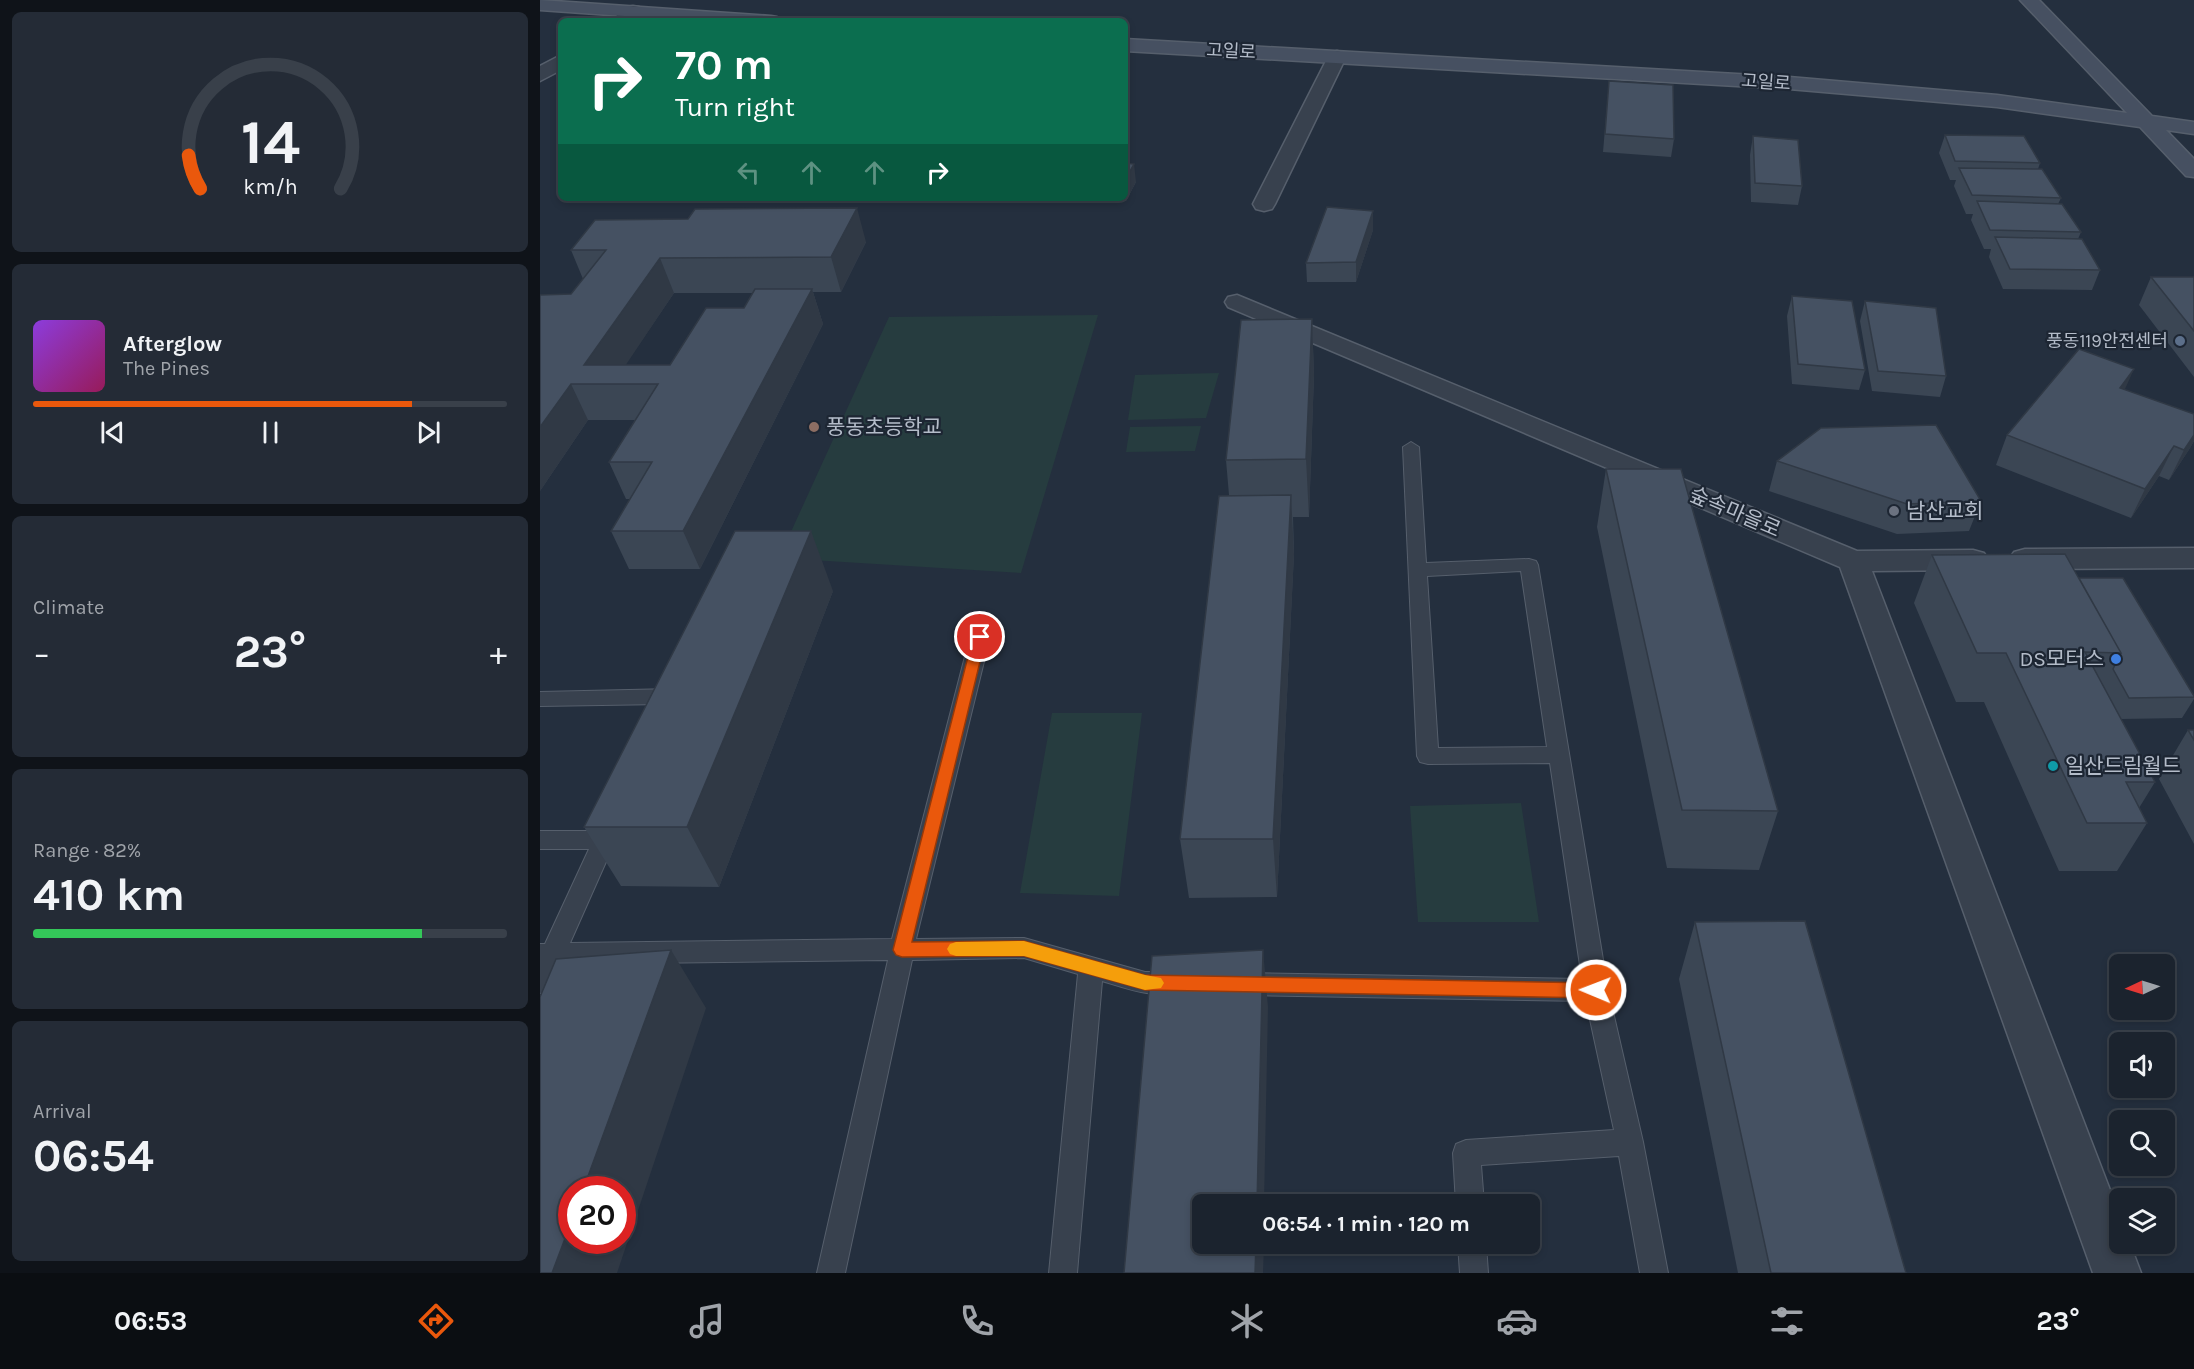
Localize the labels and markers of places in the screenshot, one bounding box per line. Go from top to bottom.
place label: 풍동119안전센터 [2046,330,2168,352]
marker: 풍동119안전센터 [2173,334,2187,348]
place label: 풍동초등학교 [826,415,942,439]
marker: 풍동초등학교 [807,420,821,434]
place label: 남산교회 [1906,499,1983,523]
marker: 남산교회 [1887,504,1901,518]
pin [954,611,1005,662]
place label: DS모터스 [2019,647,2104,671]
marker: DS모터스 [2109,652,2123,666]
place label: 일산드림월드 [2065,754,2181,778]
marker: 일산드림월드 [2046,759,2060,773]

